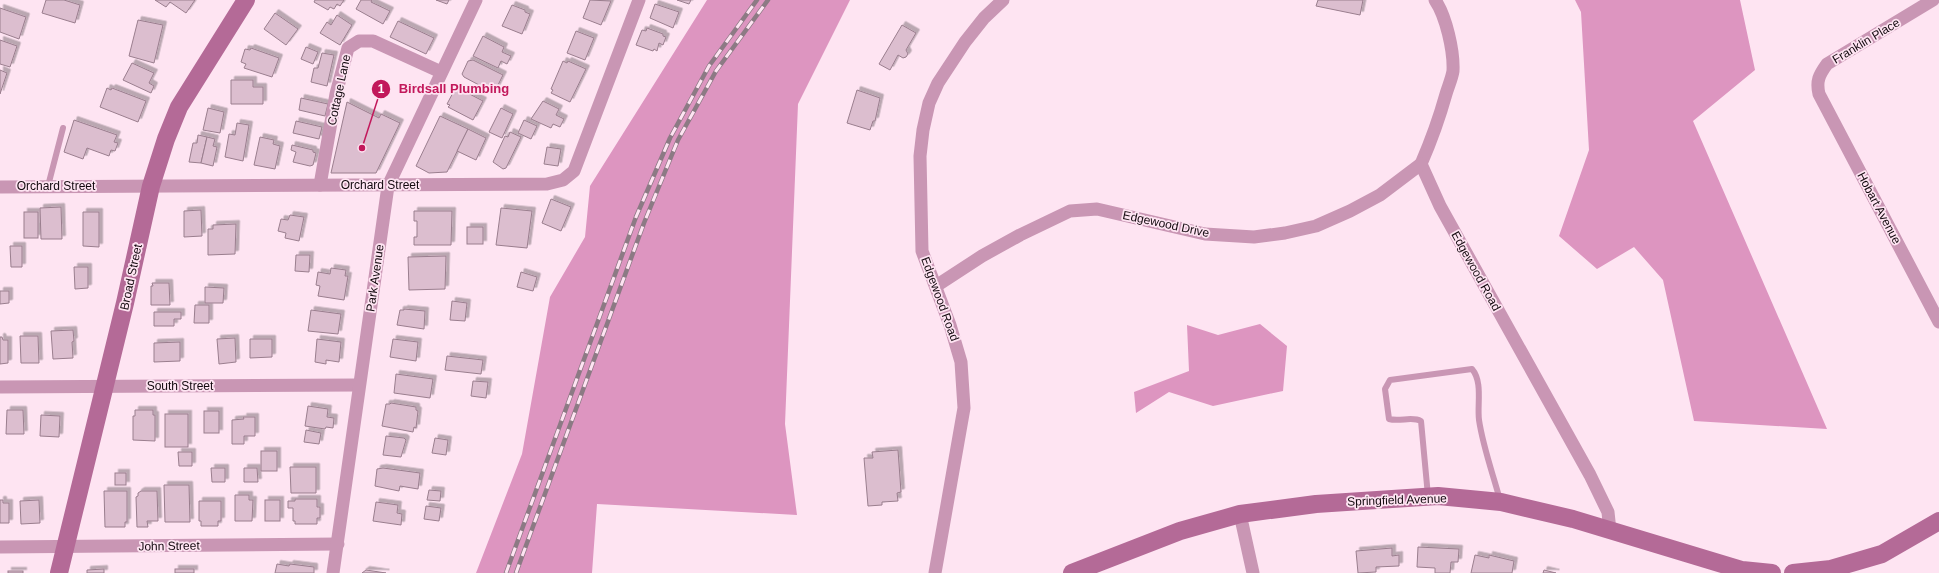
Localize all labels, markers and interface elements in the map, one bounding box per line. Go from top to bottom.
street label: Franklin Place [1830,15,1902,67]
street label: Cottage Lane [325,53,353,127]
callout: Birdsall Plumbing [371,76,518,101]
text: Birdsall Plumbing [399,81,509,96]
text: 1 [378,82,385,96]
street label: Hobart Avenue [1854,170,1904,247]
street label: Orchard Street [341,178,420,192]
street label: Orchard Street [17,179,96,193]
street label: Edgewood Drive [1121,208,1211,240]
street label: Edgewood Road [1448,229,1504,313]
street label: Broad Street [117,242,145,311]
street label: Park Avenue [363,243,387,313]
street label: Edgewood Road [918,255,962,343]
street label: South Street [147,379,214,393]
street label: Springfield Avenue [1347,491,1447,509]
street label: John Street [138,538,200,554]

